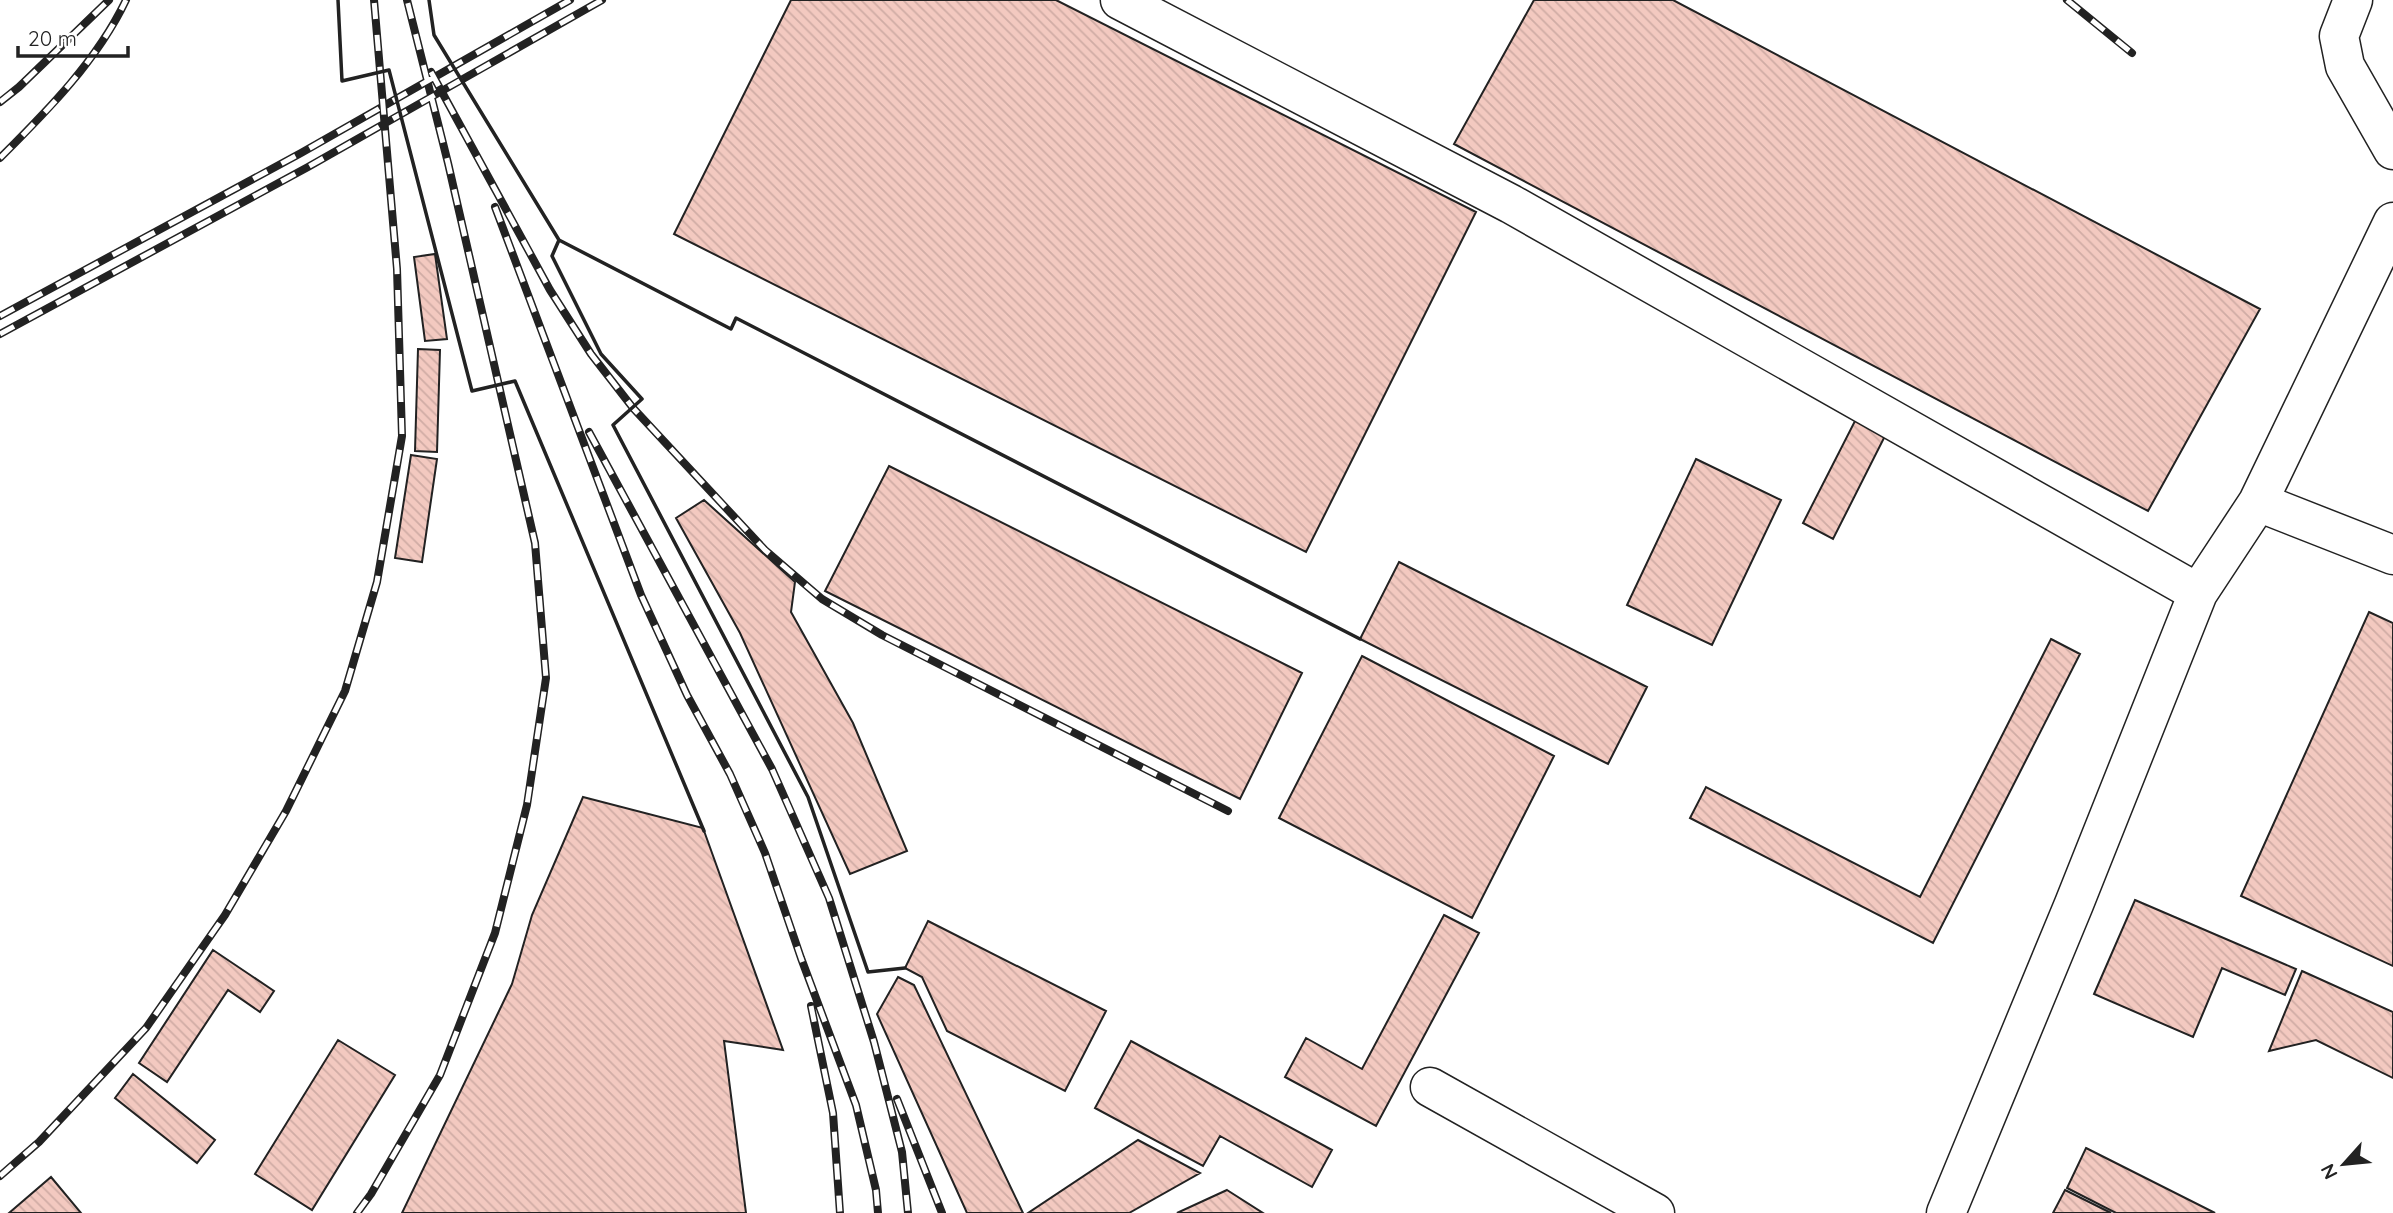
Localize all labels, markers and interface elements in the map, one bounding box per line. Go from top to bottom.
scale bar [18,14,128,58]
text: 20 m [28,25,77,51]
north arrow [2309,1129,2379,1199]
text: N [2315,1160,2343,1183]

